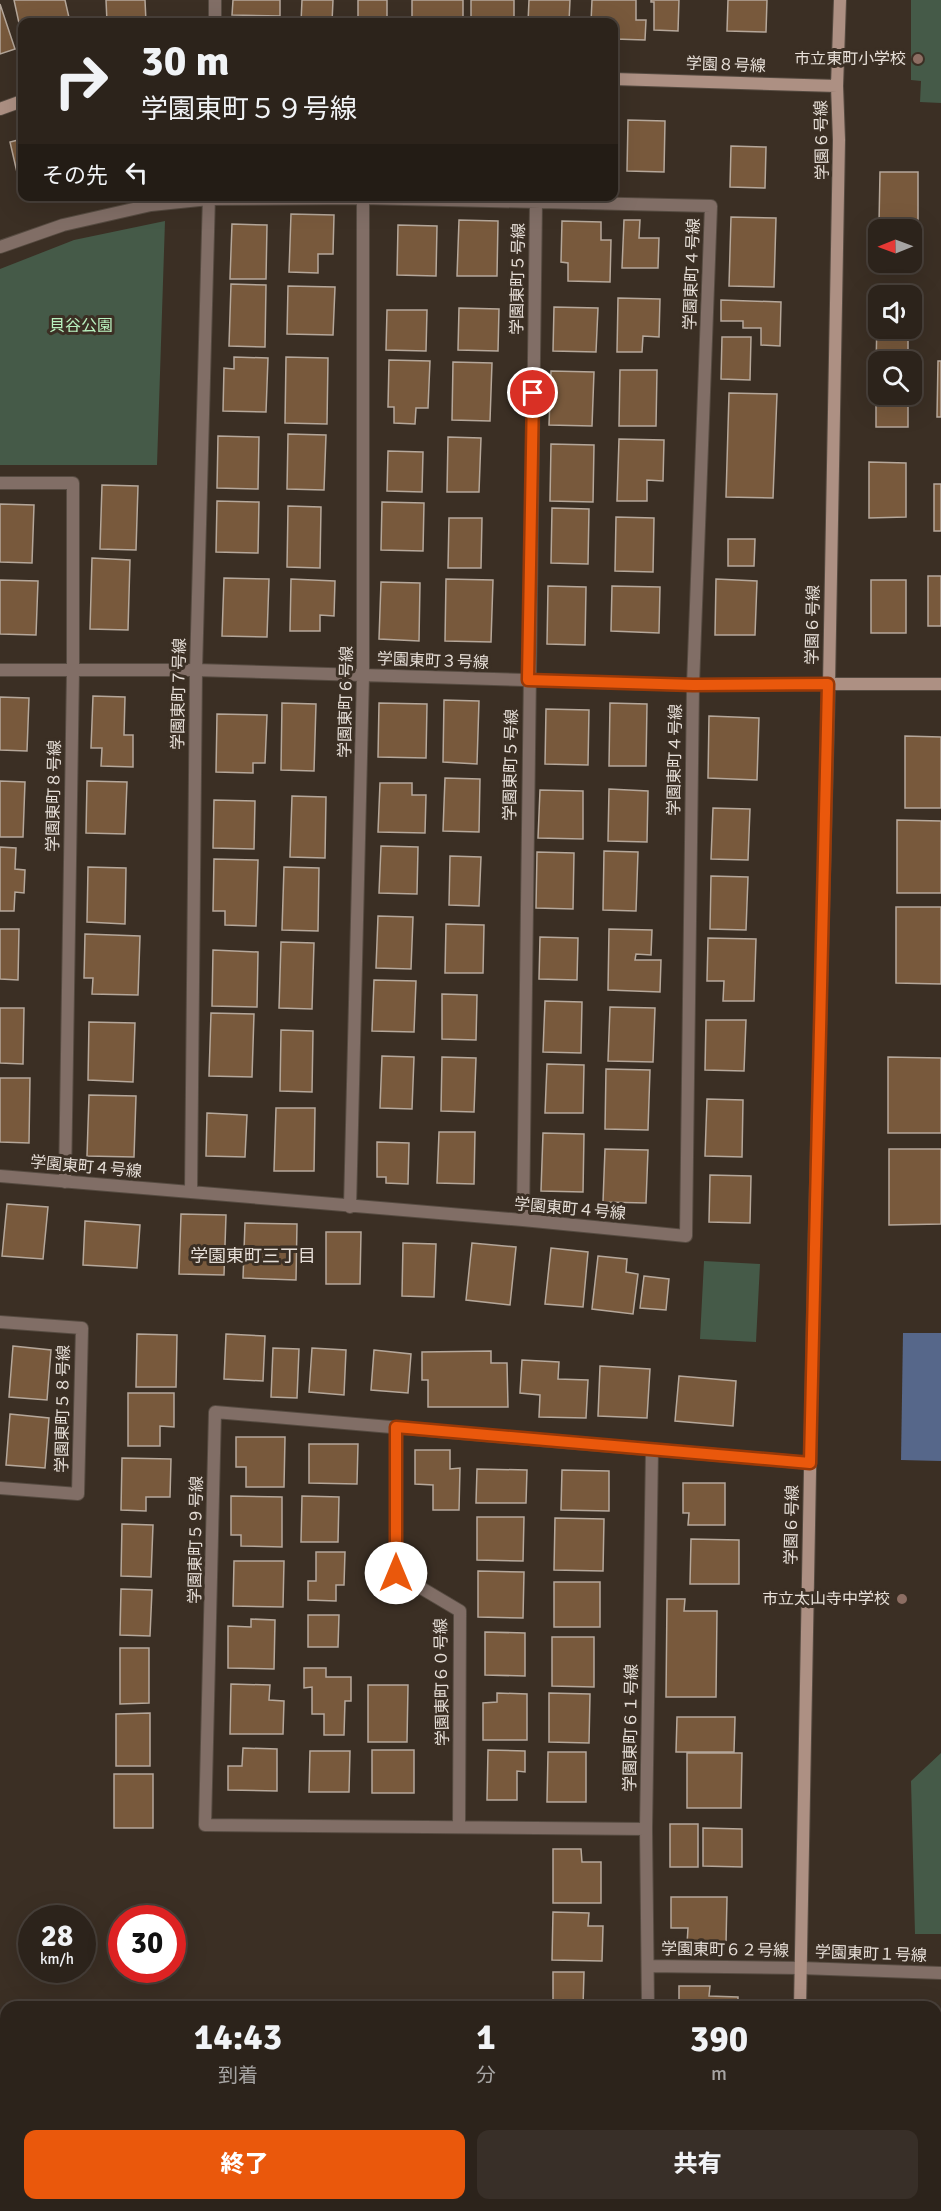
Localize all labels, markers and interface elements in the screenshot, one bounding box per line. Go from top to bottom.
text: 30 m [141,36,230,87]
icon: right [42,42,120,120]
place label: 市立東町小学校 [794,49,906,69]
marker: 市立東町小学校 [911,52,925,66]
street label: 学園８号線 [686,54,766,76]
text: 学園東町５９号線 [141,93,357,126]
street label: 学園６号線 [811,100,833,180]
icon: left [120,156,153,189]
text: その先 [42,162,108,189]
street label: 学園東町４号線 [680,218,704,330]
north arrow [868,219,922,273]
map controls [868,219,922,405]
street label: 学園東町５号線 [507,223,529,335]
button: sound [868,285,922,339]
park label: 貝谷公園 [49,316,113,336]
button: search [868,351,922,405]
pin [507,367,558,418]
icon: arrive [516,376,549,409]
street label: 学園６号線 [802,585,824,665]
street label: 学園東町７号線 [168,638,190,750]
street label: 学園東町６号線 [335,646,357,758]
street label: 学園東町３号線 [377,649,489,673]
street label: 学園東町４号線 [664,704,686,816]
street label: 学園東町５号線 [500,709,522,821]
street label: 学園東町８号線 [43,740,65,852]
street label: 学園東町４号線 [29,1152,143,1182]
street label: 学園東町４号線 [513,1194,627,1224]
district label: 学園東町三丁目 [190,1245,316,1267]
street label: 学園東町５８号線 [52,1345,74,1473]
street label: 学園東町５９号線 [185,1476,207,1604]
street label: 学園６号線 [781,1485,803,1565]
position arrow [364,1541,428,1605]
place label: 市立太山寺中学校 [762,1589,890,1609]
marker: 市立太山寺中学校 [895,1592,909,1606]
street label: 学園東町６０号線 [431,1618,453,1746]
street label: 学園東町６１号線 [620,1664,642,1792]
speed limit sign: 30 [108,1905,186,1983]
text: 28 [41,1918,73,1955]
street label: 学園東町６２号線 [661,1939,789,1961]
street label: 学園東町１号線 [815,1942,927,1966]
text: km/h [40,1950,74,1968]
text: 14:43 [194,2015,282,2060]
text: 1 [476,2015,496,2060]
text: 390 [690,2017,748,2062]
text: m [711,2061,727,2086]
text: 到着 [218,2063,258,2088]
text: 分 [476,2063,496,2088]
button: 終了 [24,2130,465,2199]
button: 共有 [477,2130,918,2199]

